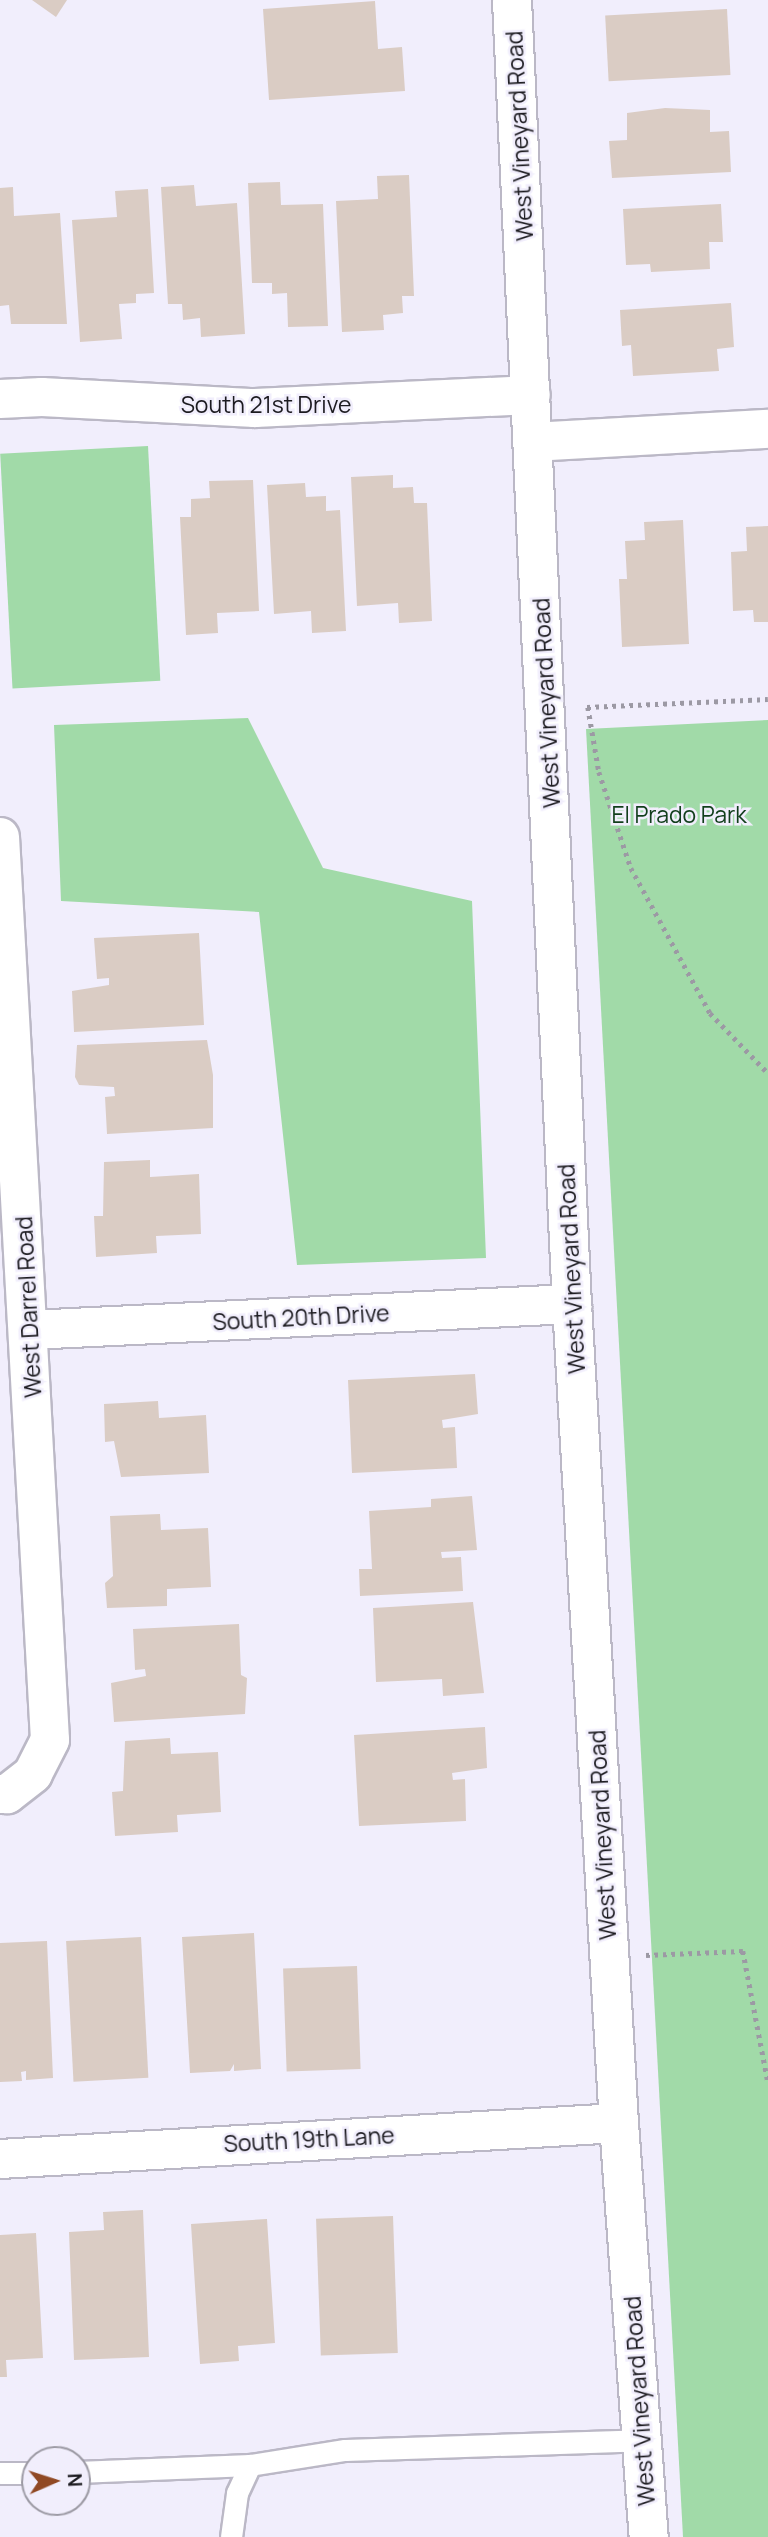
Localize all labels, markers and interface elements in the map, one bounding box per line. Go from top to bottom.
street label: West Vineyard Road [500,30,538,242]
street label: South 21st Drive [181,390,351,418]
street label: West Vineyard Road [527,597,565,809]
park label: El Prado Park [611,800,747,828]
street label: West Vineyard Road [552,1163,590,1375]
street label: West Darrel Road [9,1215,47,1399]
street label: South 20th Drive [212,1299,390,1335]
street label: West Vineyard Road [583,1729,621,1941]
street label: South 19th Lane [223,2121,395,2157]
street label: West Vineyard Road [618,2295,660,2507]
north arrow [21,2446,91,2516]
text: N [62,2473,88,2488]

